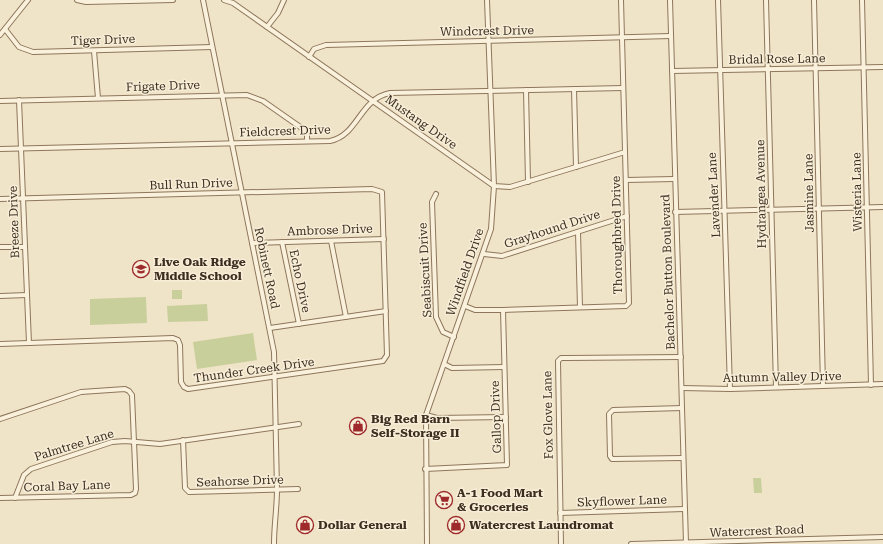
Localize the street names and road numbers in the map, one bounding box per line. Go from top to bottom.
street label: Windcrest Drive [440,23,535,39]
street label: Tiger Drive [71,32,136,48]
street label: Bridal Rose Lane [728,51,826,67]
street label: Frigate Drive [126,78,201,94]
street label: Mustang Drive [382,92,460,152]
street label: Fieldcrest Drive [239,122,331,140]
street label: Hydrangea Avenue [753,139,769,249]
street label: Lavender Lane [705,152,723,238]
street label: Wisteria Lane [849,152,865,232]
street label: Jasmine Lane [801,153,817,233]
street label: Thoroughbred Drive [609,175,625,294]
street label: Bull Run Drive [149,176,233,192]
street label: Breeze Drive [6,185,22,259]
street label: Bachelor Button Boulevard [658,194,678,350]
street label: Grayhound Drive [502,207,602,251]
street label: Ambrose Drive [287,221,373,238]
street label: Seabiscuit Drive [416,222,434,318]
street label: Robinett Road [252,226,283,310]
street label: Windfield Drive [443,226,487,318]
street label: Echo Drive [287,248,314,314]
street label: Thunder Creek Drive [193,355,316,385]
street label: Autumn Valley Drive [722,369,842,385]
street label: Fox Glove Lane [540,370,556,459]
street label: Gallop Drive [488,380,504,454]
street label: Palmtree Lane [33,426,116,464]
street label: Seahorse Drive [196,472,284,490]
street label: Coral Bay Lane [23,477,111,495]
street label: Skyflower Lane [577,492,668,510]
street label: Watercrest Road [709,522,805,540]

